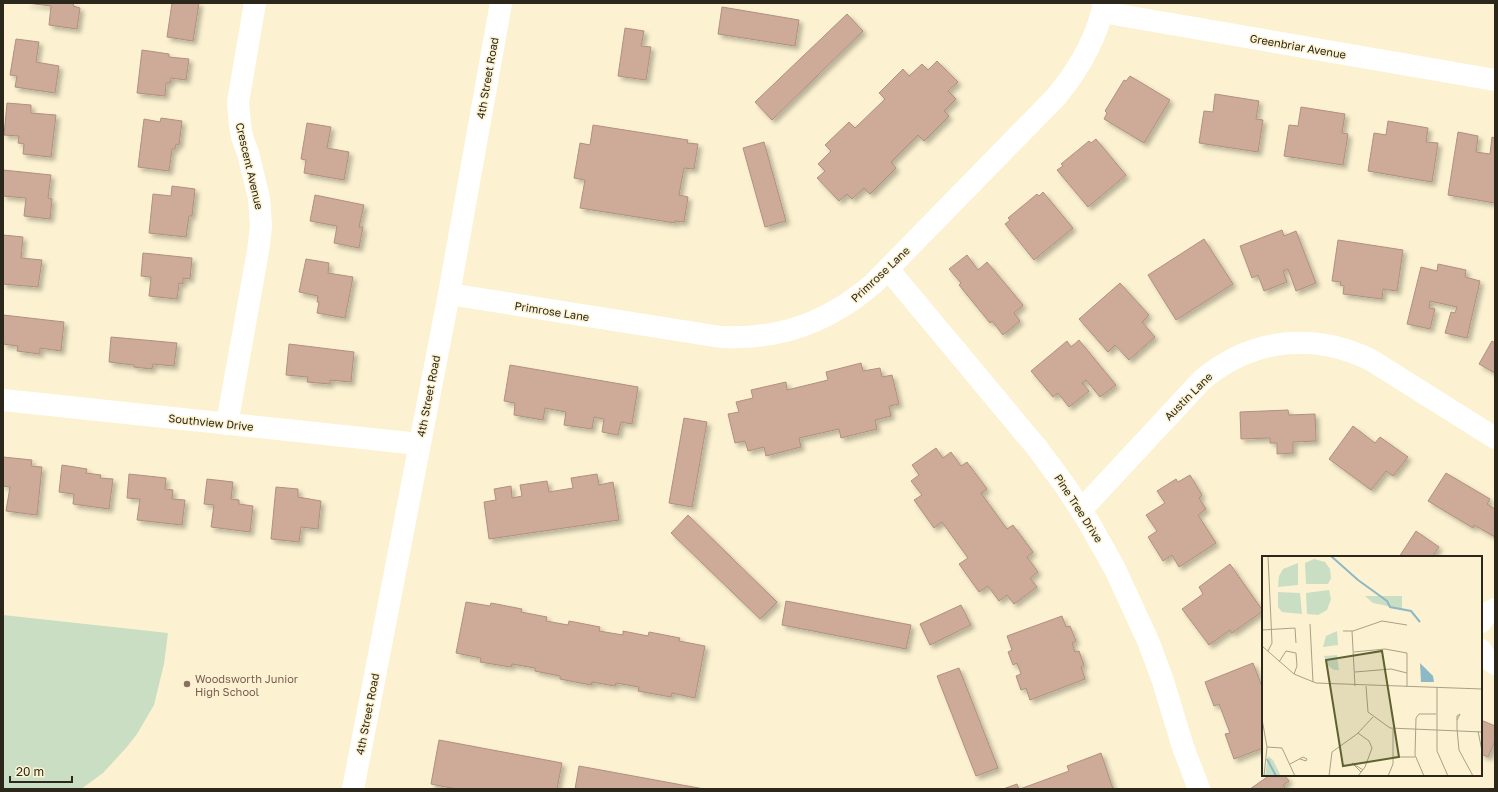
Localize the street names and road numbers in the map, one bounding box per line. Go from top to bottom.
street label: Greenbriar Avenue [1249,31,1347,61]
street label: 4th Street Road [473,36,501,120]
street label: Crescent Avenue [234,121,266,211]
street label: Primrose Lane [848,243,912,305]
street label: Primrose Lane [514,299,590,323]
street label: 4th Street Road [414,354,442,438]
street label: Austin Lane [1161,369,1215,423]
street label: Southview Drive [168,411,254,433]
street label: Pine Tree Drive [1052,471,1106,545]
street label: 4th Street Road [353,672,381,756]

